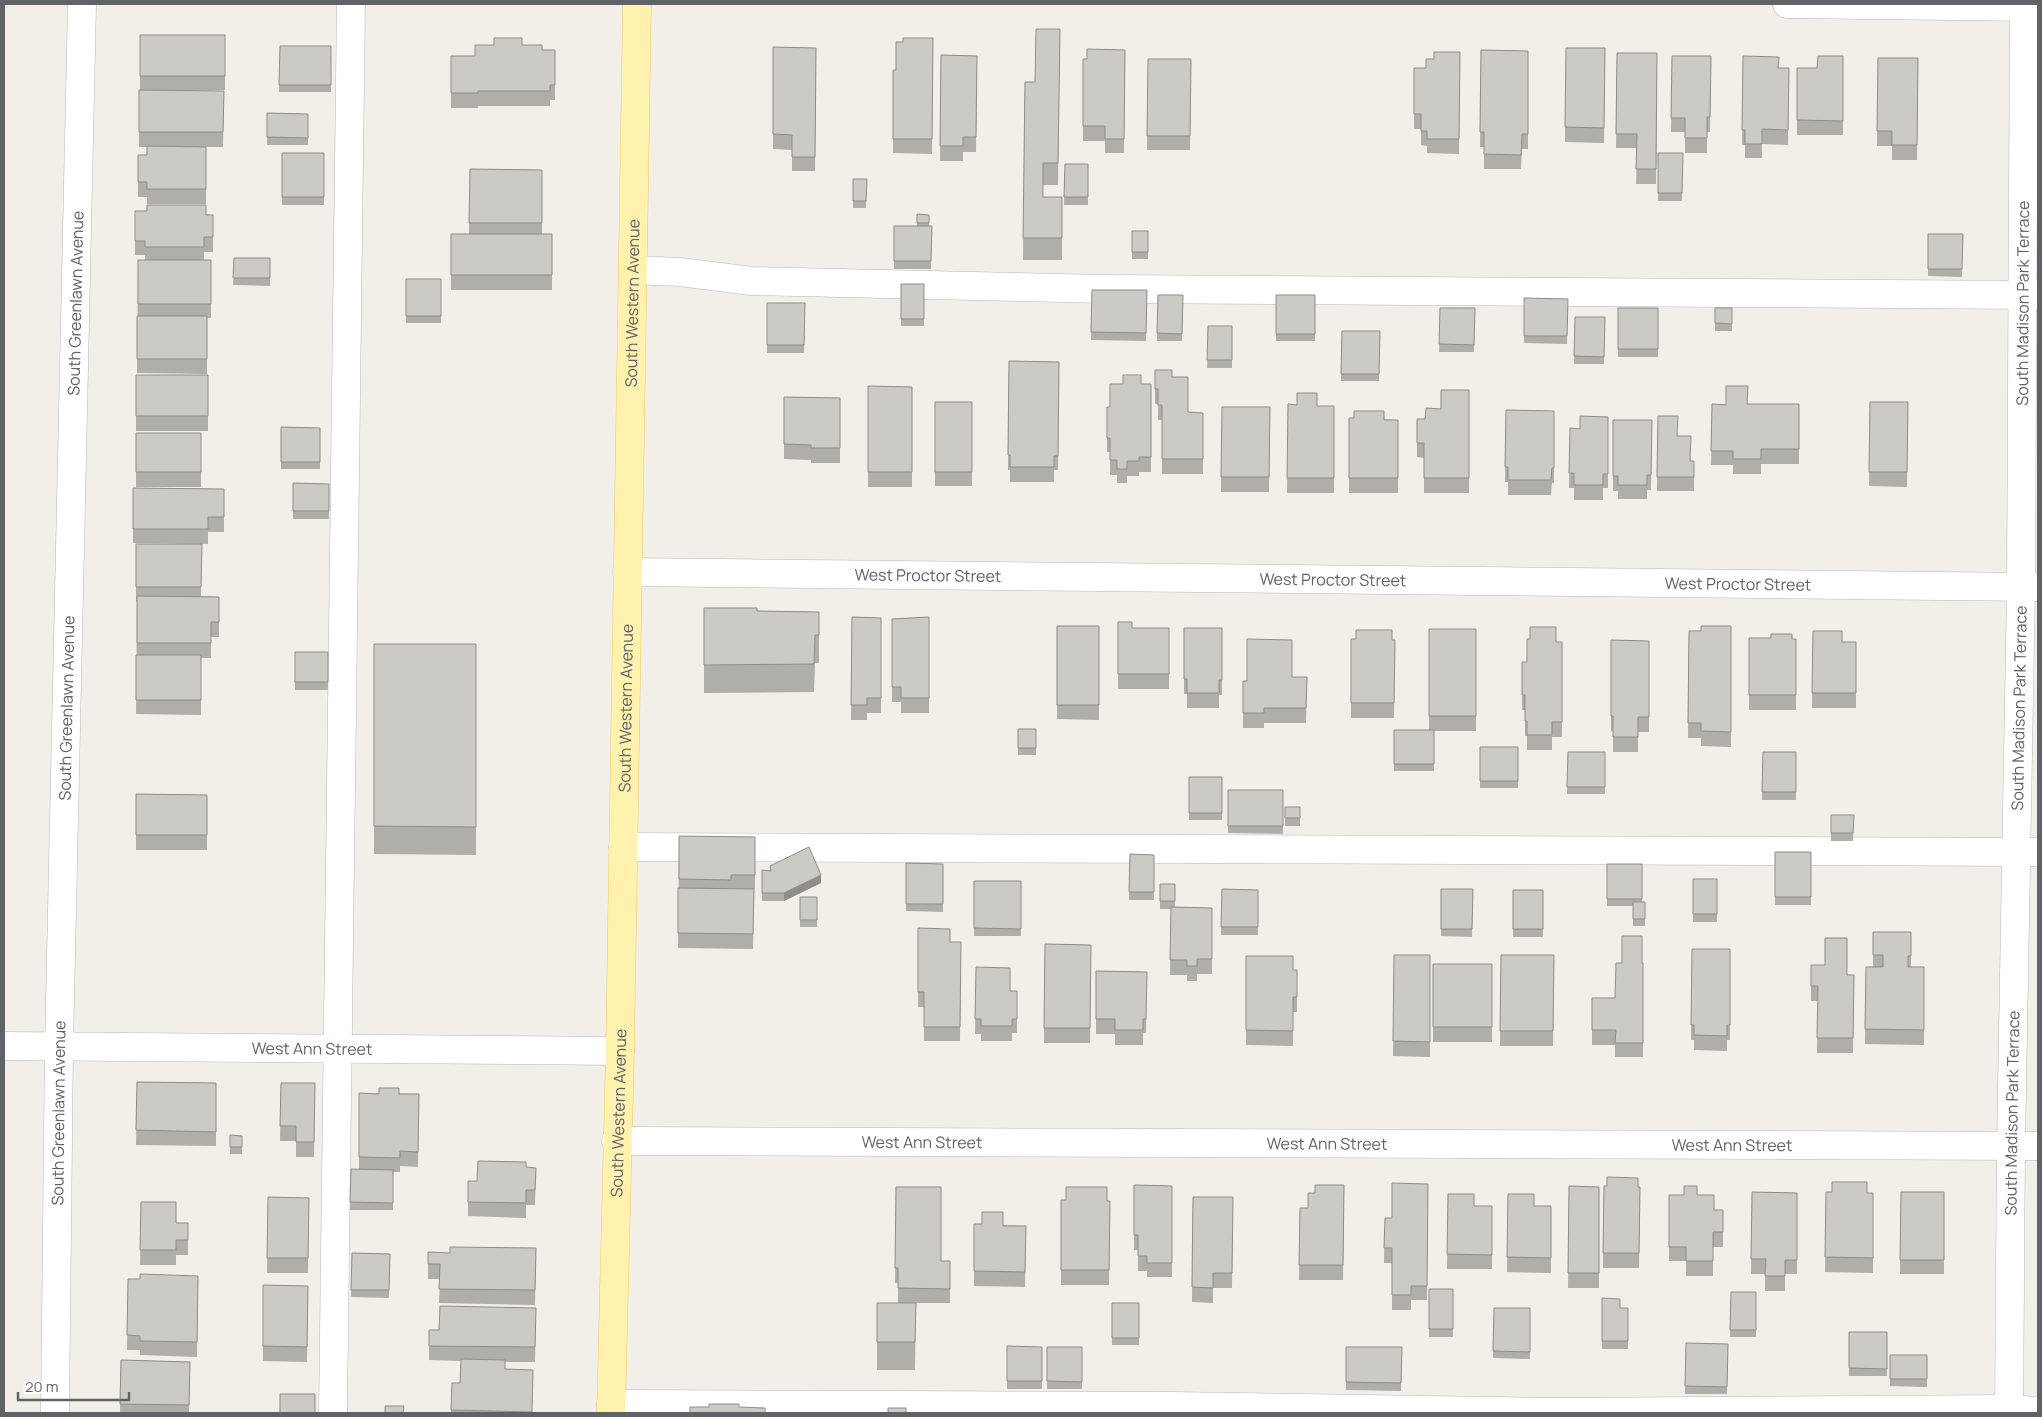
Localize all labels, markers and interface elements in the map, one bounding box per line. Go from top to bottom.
street label: South Madison Park Terrace [2011,201,2034,406]
street label: South Greenlawn Avenue [62,210,88,396]
street label: South Western Avenue [620,219,645,388]
street label: West Proctor Street [855,563,1001,587]
street label: West Proctor Street [1260,568,1406,591]
street label: West Proctor Street [1665,572,1811,596]
street label: South Madison Park Terrace [2006,605,2032,811]
street label: South Greenlawn Avenue [53,615,79,801]
street label: South Western Avenue [613,624,638,793]
street label: South Madison Park Terrace [1999,1010,2024,1216]
street label: South Greenlawn Avenue [46,1020,71,1206]
street label: South Western Avenue [605,1029,631,1198]
street label: West Ann Street [251,1037,372,1060]
street label: West Ann Street [862,1131,982,1153]
street label: West Ann Street [1267,1132,1387,1155]
street label: West Ann Street [1672,1134,1792,1156]
scale bar [18,1370,129,1402]
text: 20 m [25,1376,58,1397]

